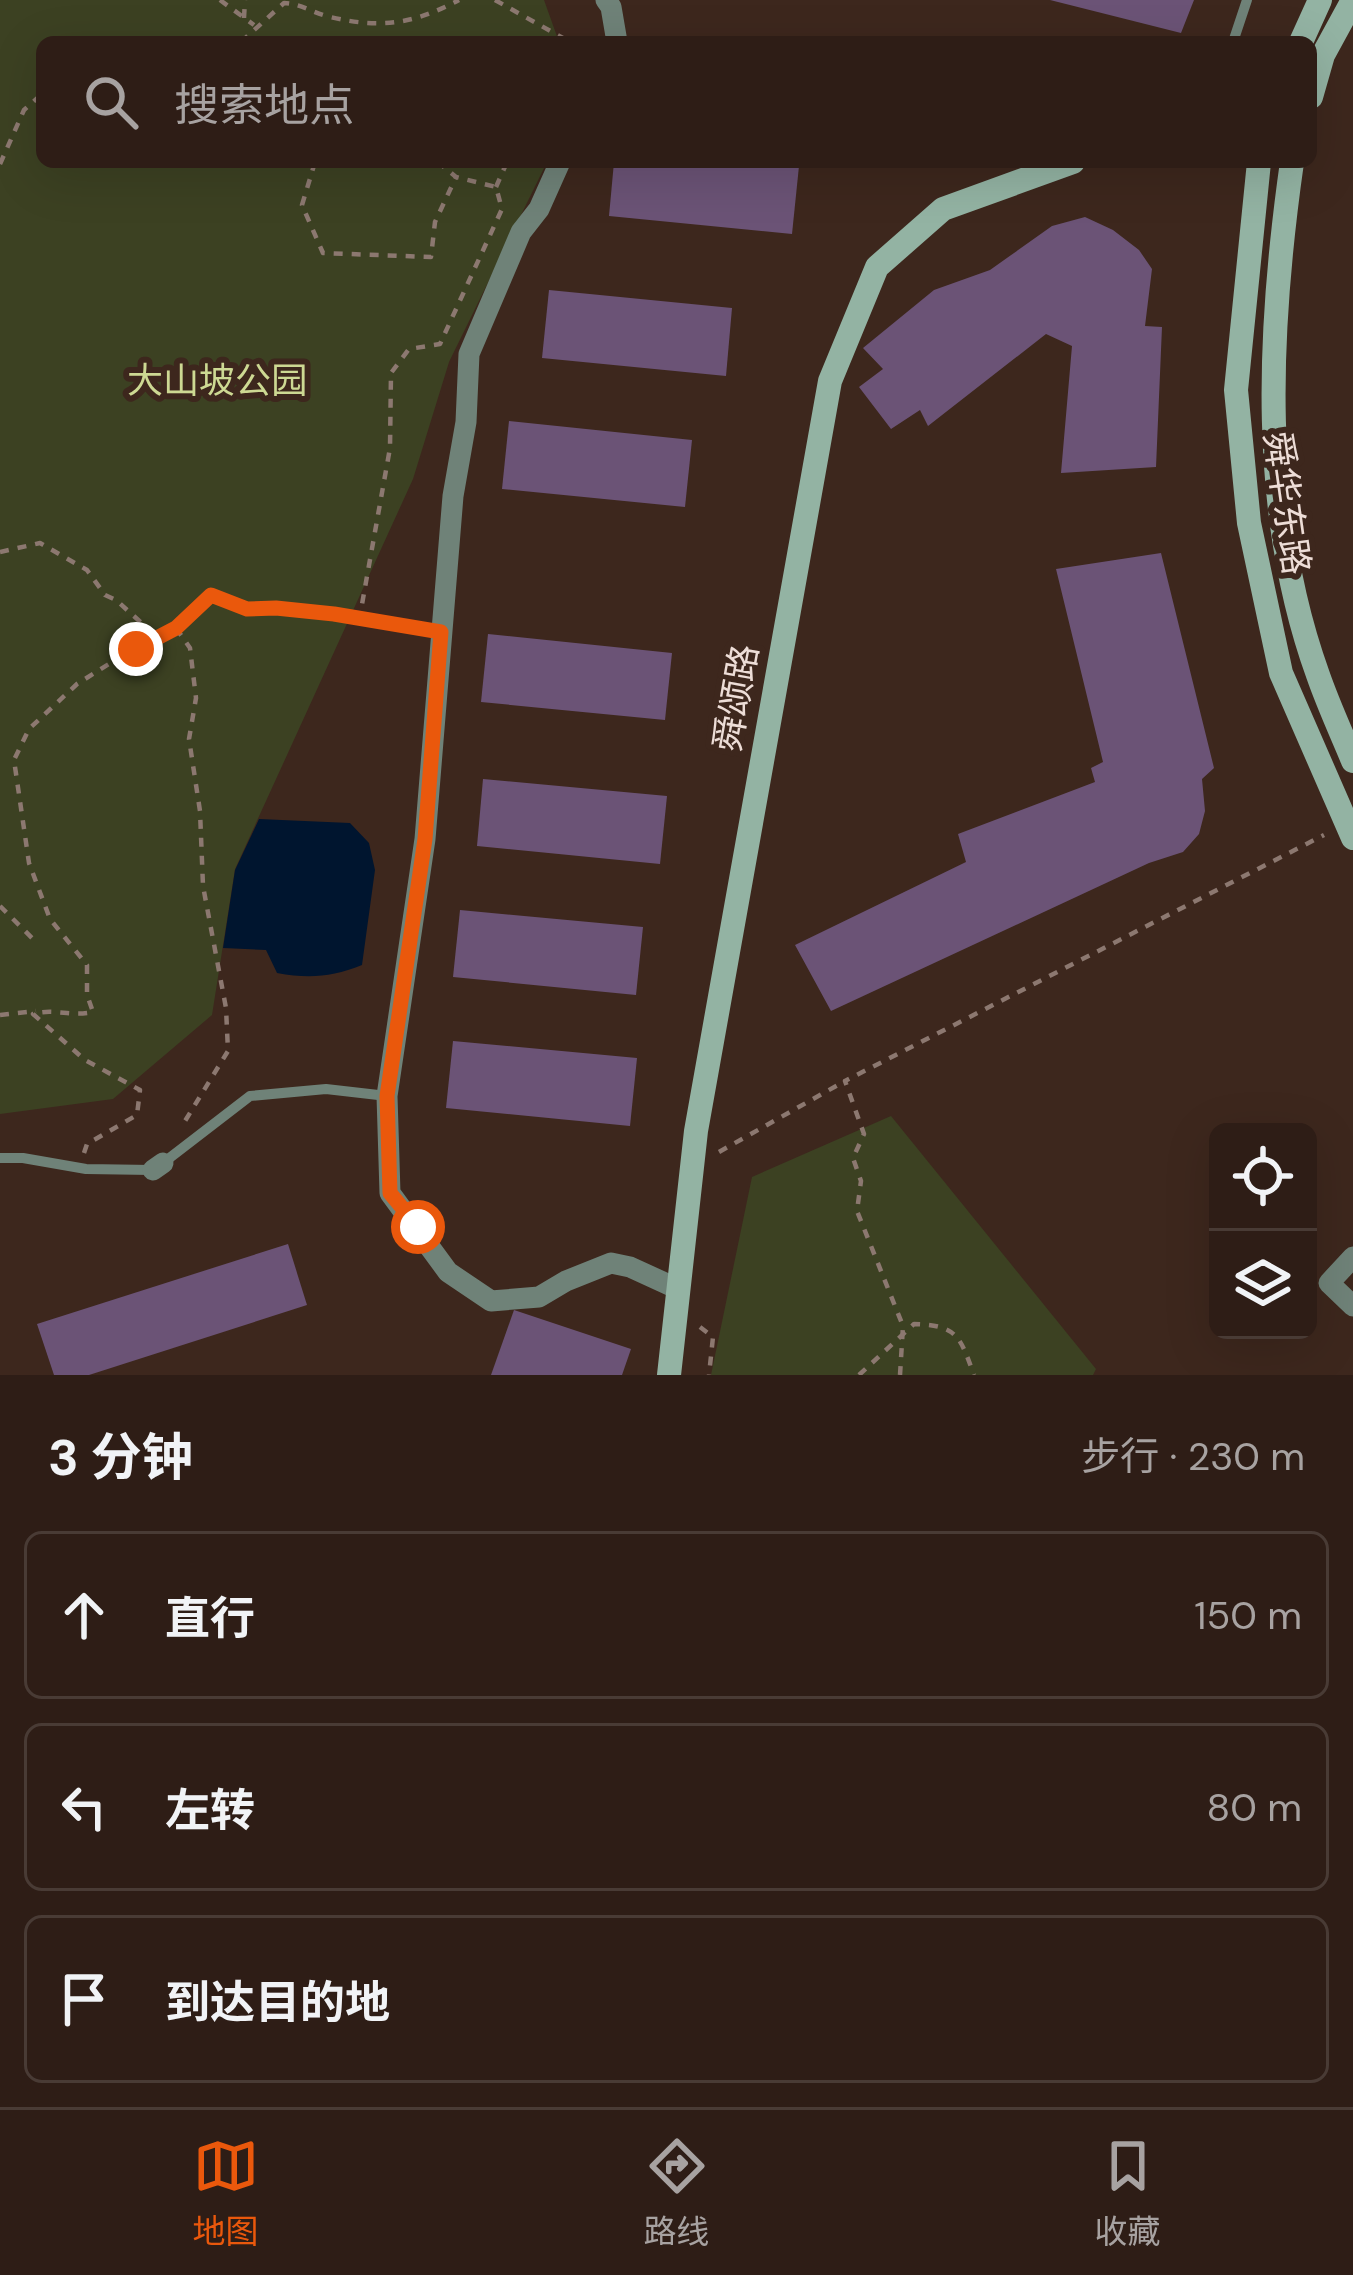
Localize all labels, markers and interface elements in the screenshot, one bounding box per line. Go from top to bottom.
search box [36,36,1317,168]
icon: search [78,69,144,135]
text: 搜索地点 [174,76,354,135]
park label: 大山坡公园 [127,357,307,404]
street label: 舜华东路 [1254,428,1320,578]
route end [109,622,163,676]
street label: 舜颂路 [703,641,769,755]
map controls [1209,1123,1317,1339]
button: locate [1209,1123,1317,1231]
route start [391,1200,445,1254]
button: layers [1209,1231,1317,1339]
text: 3 分钟 [48,1424,193,1491]
text: 步行 · 230 m [1081,1431,1305,1482]
icon: ahead [51,1582,117,1648]
text: 直行 [165,1589,255,1648]
text: 150 m [1194,1590,1302,1641]
icon: left [51,1774,117,1840]
text: 左转 [165,1781,255,1840]
text: 80 m [1206,1782,1302,1833]
icon: arrive [51,1966,117,2032]
text: 到达目的地 [165,1973,390,2032]
tab: 地图 [193,2133,259,2253]
tab: 路线 [644,2133,710,2253]
tab: 收藏 [1095,2133,1161,2253]

